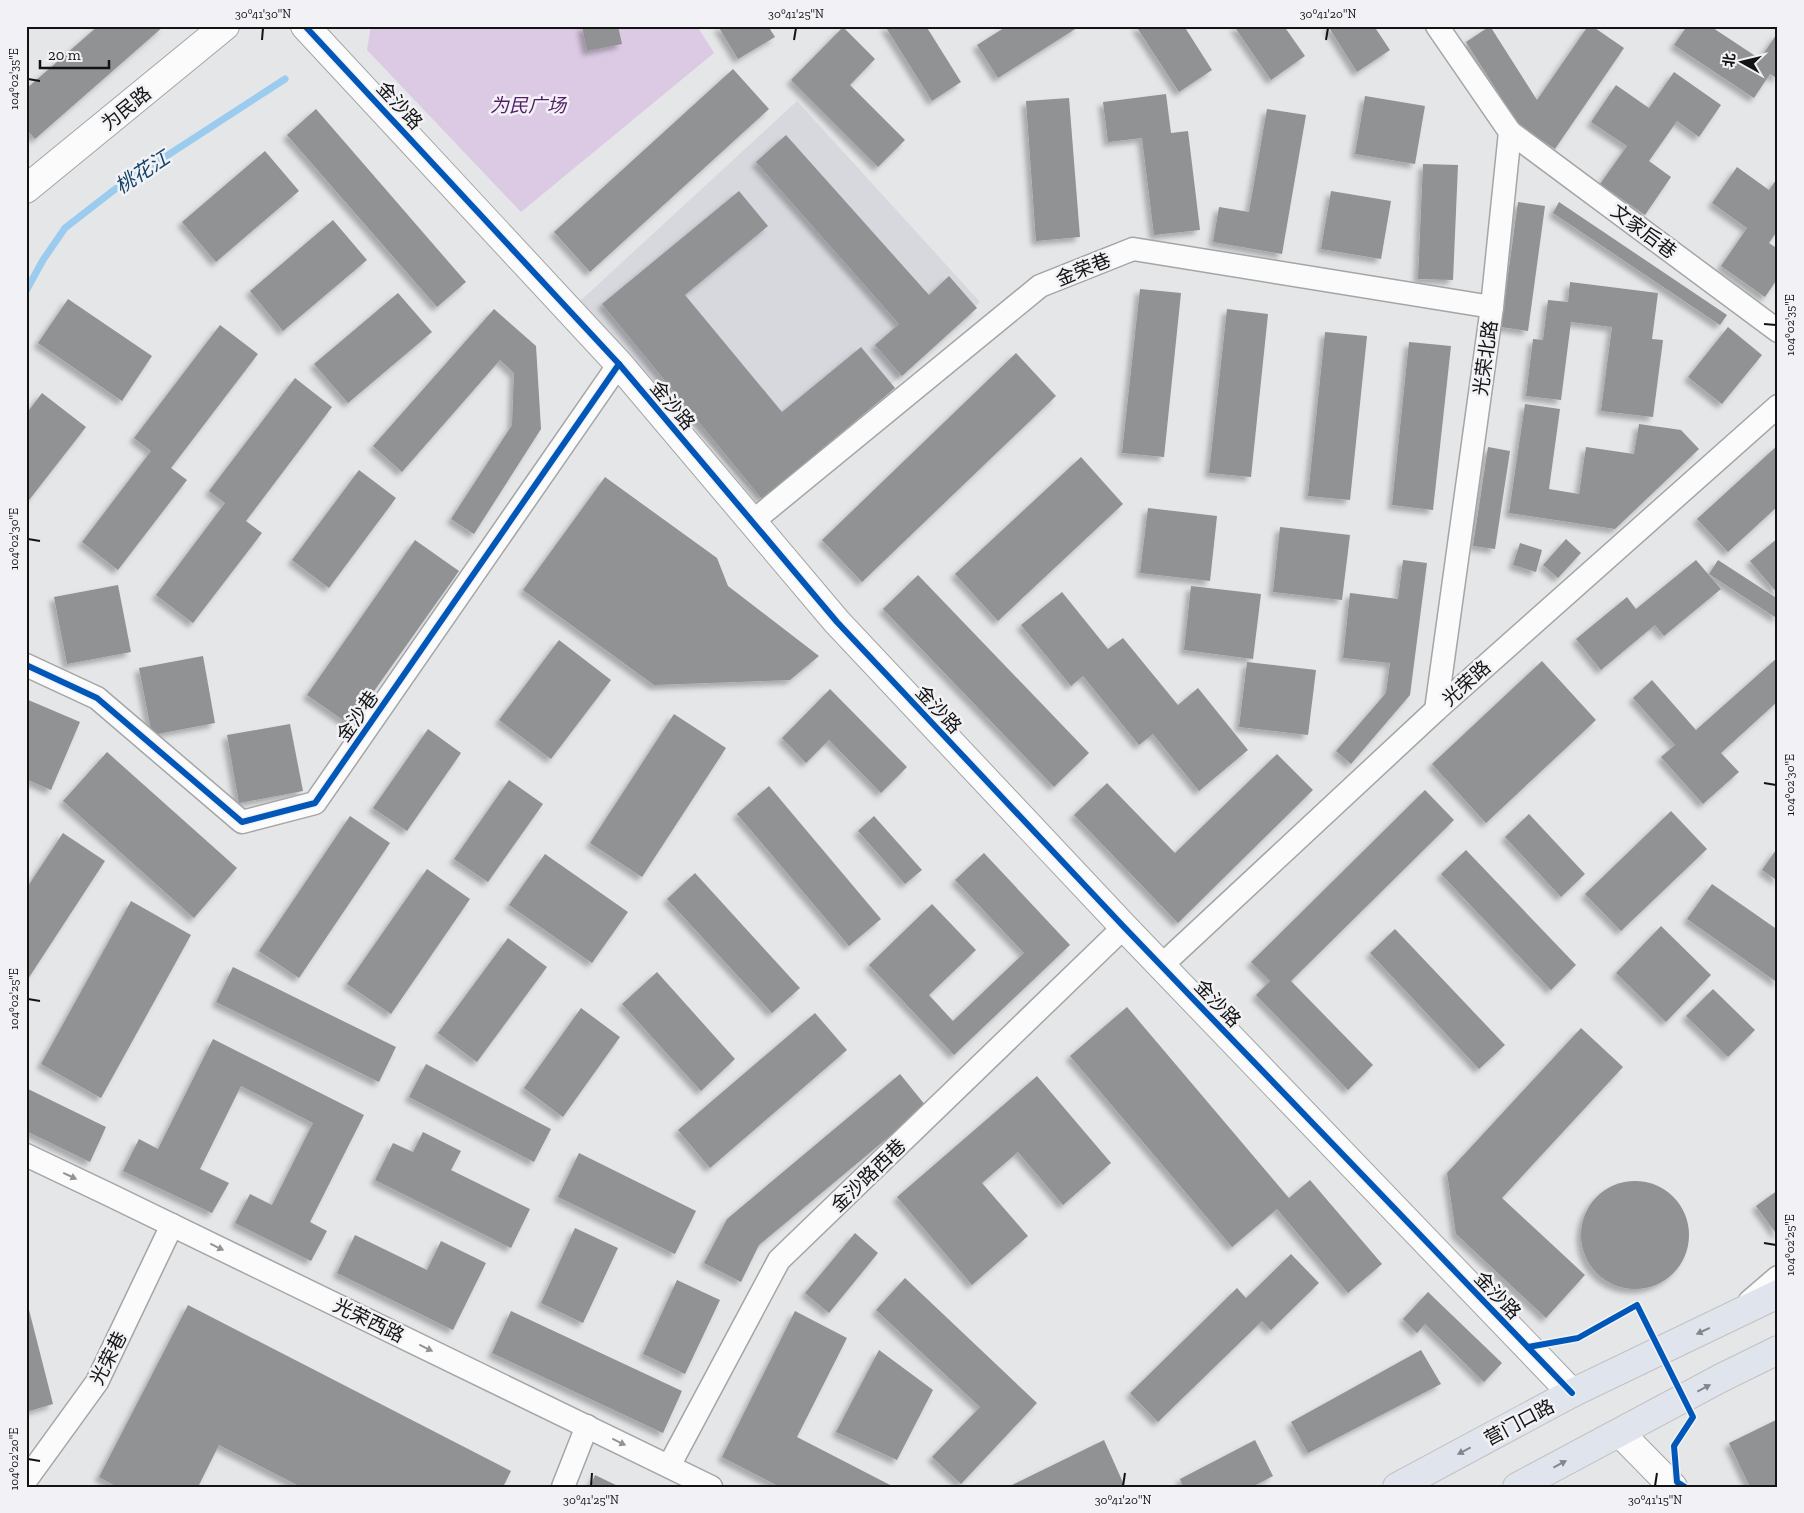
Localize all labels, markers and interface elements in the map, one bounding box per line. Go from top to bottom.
text: 30°41'30"N [235,7,291,21]
text: 30°41'25"N [768,7,824,21]
text: 30°41'20"N [1300,7,1356,21]
scale bar [40,38,109,70]
north arrow [1716,38,1766,88]
text: 20 m [48,46,81,64]
text: 104°02'35"E [7,48,21,110]
text: 北 [1720,52,1739,68]
street label: 金沙路 [372,77,427,134]
street label: 为民路 [97,82,156,135]
park label: 为民广场 [490,94,568,117]
water label: 桃花江 [110,145,175,198]
street label: 文家后巷 [1606,199,1681,263]
street label: 金荣巷 [1052,248,1114,291]
text: 104°02'35"E [1783,294,1797,356]
street label: 光荣北路 [1469,319,1502,397]
street label: 金沙路 [645,376,700,435]
text: 104°02'30"E [7,508,21,570]
street label: 光荣路 [1437,656,1495,711]
street label: 金沙路 [911,681,966,738]
street label: 金沙巷 [332,686,383,746]
text: 104°02'30"E [1783,754,1797,816]
text: 104°02'25"E [7,968,21,1030]
street label: 金沙路 [1190,975,1246,1032]
street label: 金沙路西巷 [826,1134,911,1217]
one-way arrow [63,1172,78,1180]
text: 104°02'25"E [1783,1214,1797,1276]
one-way arrow [210,1243,224,1251]
street label: 金沙路 [1470,1267,1526,1324]
street label: 光荣西路 [330,1293,408,1347]
street label: 光荣巷 [85,1328,132,1389]
one-way arrow [1696,1328,1710,1336]
one-way arrow [419,1344,433,1352]
one-way arrow [1697,1383,1710,1392]
street label: 营门口路 [1480,1394,1558,1450]
text: 104°02'20"E [7,1428,21,1490]
one-way arrow [612,1438,627,1446]
one-way arrow [1457,1447,1471,1455]
one-way arrow [1553,1460,1568,1468]
text: 30°41'25"N [563,1493,619,1507]
text: 30°41'20"N [1095,1493,1151,1507]
text: 30°41'15"N [1628,1493,1682,1507]

